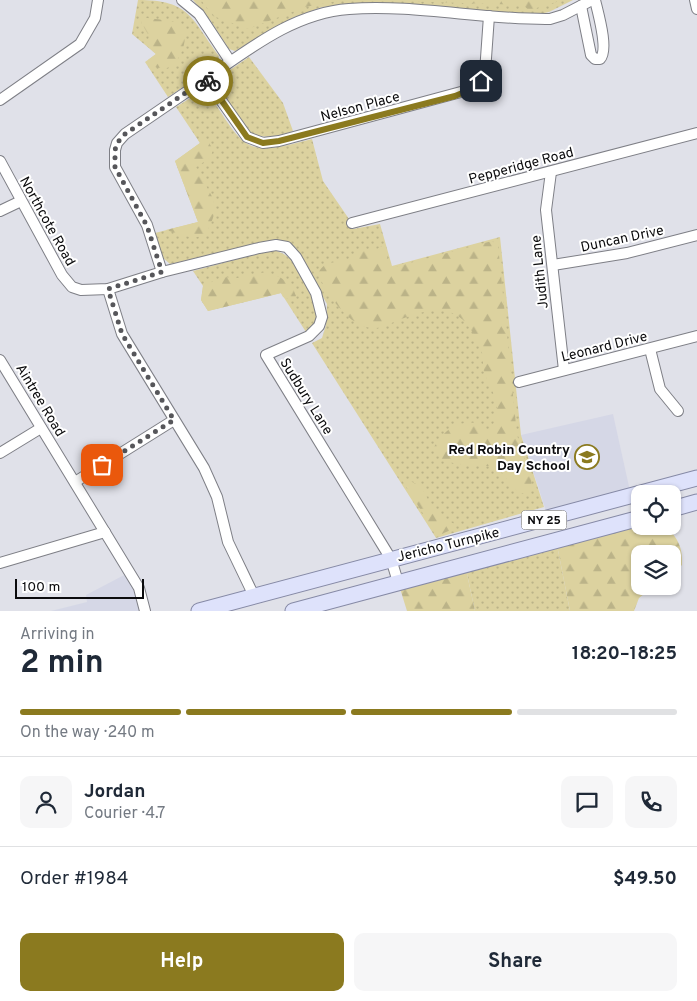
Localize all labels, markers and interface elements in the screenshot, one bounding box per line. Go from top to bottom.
courier [183,56,233,106]
pin [460,60,502,102]
icon: bike [194,67,222,95]
icon: home [467,67,495,95]
street label: Nelson Place [319,89,402,126]
street label: Pepperidge Road [467,144,576,189]
street label: Northcote Road [15,174,78,269]
street label: Duncan Drive [579,222,665,257]
street label: Judith Lane [528,234,553,310]
street label: Leonard Drive [559,329,649,366]
street label: Sudbury Lane [275,355,336,438]
street label: Aintree Road [11,361,68,440]
place label: Red Robin Country Day School [448,442,570,475]
pin [81,444,123,486]
school or university icon: Red Robin Country Day School [574,444,600,470]
icon: bag [88,451,116,479]
map controls [631,485,681,595]
button: locate [631,485,681,535]
road number: NY 25 [522,510,566,530]
street label: Jericho Turnpike [395,525,501,566]
button: layers [631,545,681,595]
scale bar [15,576,144,599]
text: 100 m [22,579,60,596]
text: Arriving in [20,625,95,645]
text: 18:20–18:25 [572,642,677,666]
text: 2 min [20,644,104,684]
text: On the way · 240 m [20,723,155,743]
button: person [20,776,72,828]
button: chat [561,776,613,828]
button: phone [625,776,677,828]
text: Jordan [84,780,146,804]
text: Courier · 4.7 [84,804,165,824]
text: Order #1984 [20,867,129,891]
text: $49.50 [613,867,677,891]
button: Help [20,933,344,991]
button: Share [354,933,677,991]

